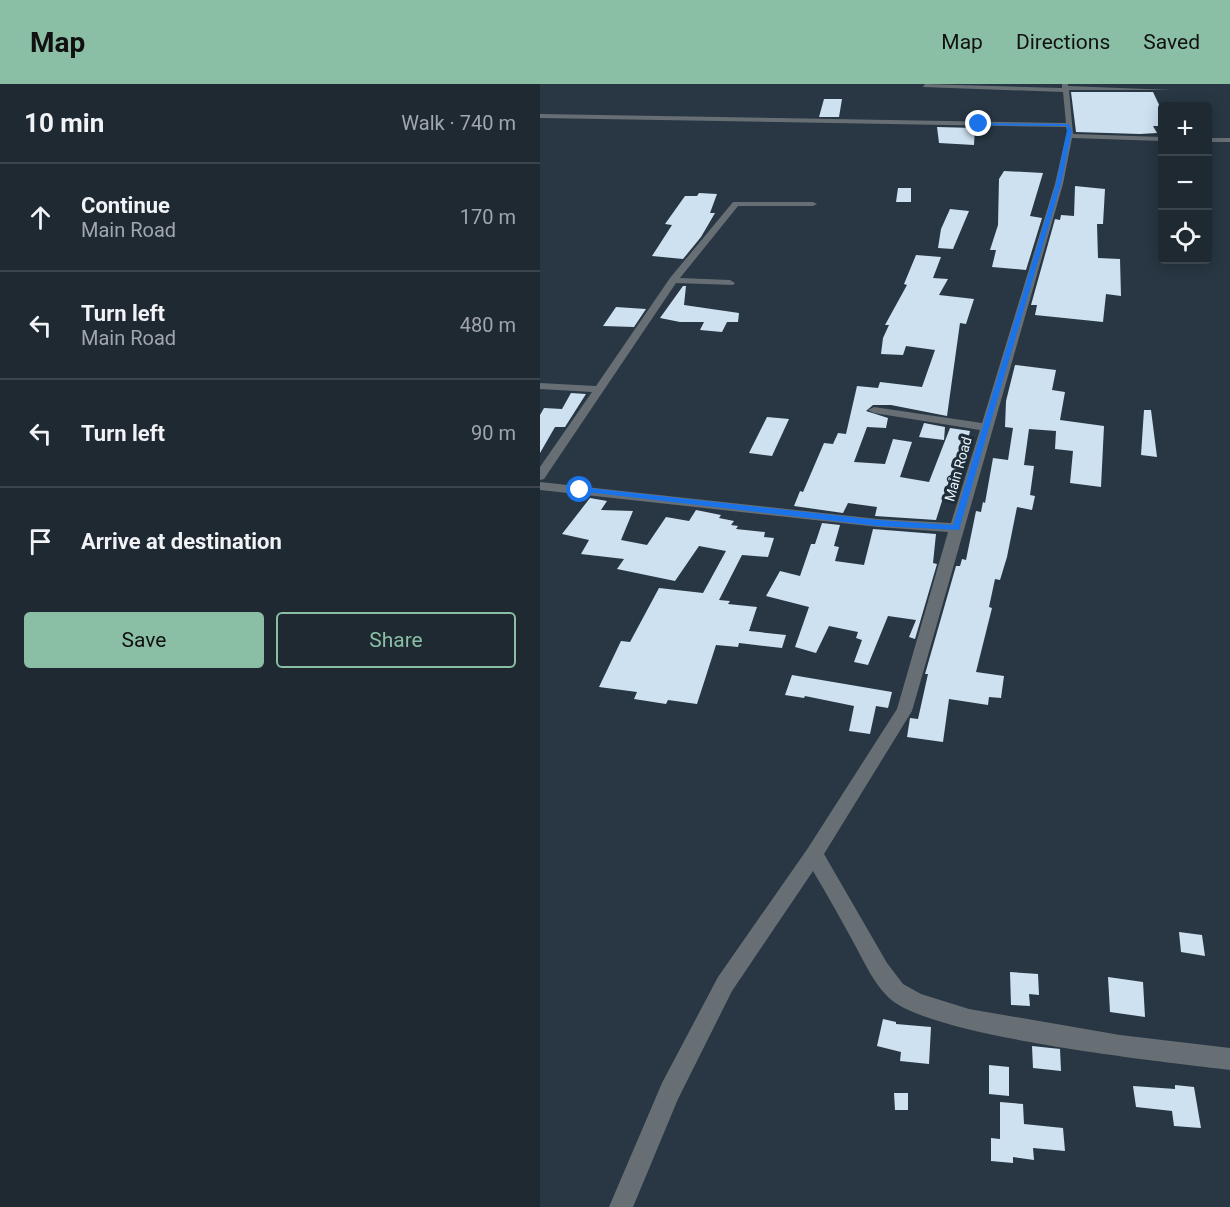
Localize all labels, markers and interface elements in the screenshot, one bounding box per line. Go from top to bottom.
text: Map [30,26,85,59]
text: Map [941,30,983,54]
text: Directions [1016,30,1110,54]
text: Saved [1143,30,1200,54]
map controls [1158,102,1212,264]
button: + [1158,102,1212,156]
text: 10 min [24,108,104,138]
route end [965,110,991,136]
text: Walk · 740 m [401,111,516,135]
button: − [1158,156,1212,210]
text: Continue [81,193,170,218]
icon: ahead [24,201,57,234]
text: 170 m [460,205,516,229]
button: locate [1158,210,1212,264]
text: Main Road [81,218,176,242]
text: Turn left [81,301,165,326]
icon: left [24,309,57,342]
text: 480 m [460,313,516,337]
text: Main Road [81,326,176,350]
icon: left [24,417,57,450]
text: Turn left [81,421,165,446]
text: 90 m [471,421,516,445]
street label: Main Road [941,435,975,503]
route start [566,476,592,502]
icon: arrive [24,525,57,558]
text: Arrive at destination [81,529,282,554]
button: Save [24,612,264,668]
button: Share [276,612,516,668]

